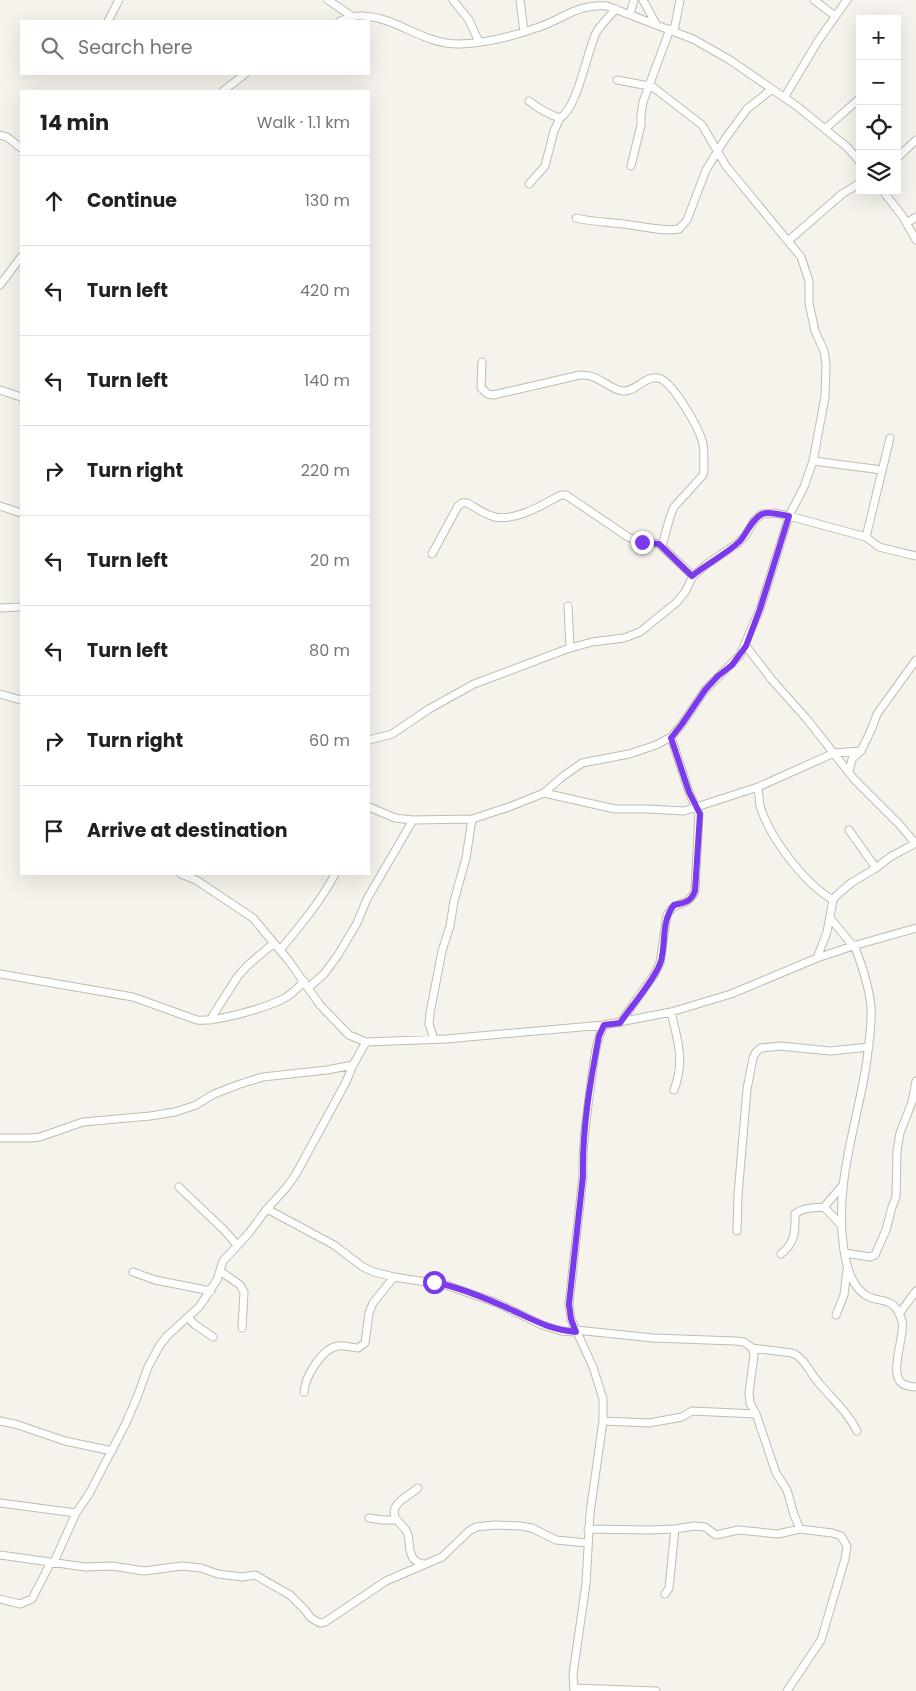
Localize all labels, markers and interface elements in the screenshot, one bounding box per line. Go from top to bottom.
map controls [856,15,901,195]
button: + [856,15,901,60]
search box [20,20,370,75]
icon: search [38,34,66,62]
text: Search here [78,34,192,61]
button: − [856,60,901,105]
button: locate [856,105,901,150]
text: 14 min [40,108,109,137]
text: Walk · 1.1 km [257,111,350,134]
button: layers [856,150,901,195]
icon: ahead [40,187,68,215]
text: Continue [87,187,177,214]
text: 130 m [305,189,350,212]
icon: left [40,277,68,305]
text: Turn left [87,277,168,304]
text: 420 m [300,279,350,302]
icon: left [40,367,68,395]
text: Turn left [87,367,168,394]
text: 140 m [304,369,350,392]
icon: right [40,457,68,485]
text: Turn right [87,457,183,484]
text: 220 m [301,459,350,482]
route end [631,531,654,554]
icon: left [40,547,68,575]
text: Turn left [87,547,168,574]
text: 20 m [310,549,350,572]
icon: left [40,637,68,665]
text: Turn left [87,637,168,664]
text: 80 m [309,639,350,662]
icon: right [40,727,68,755]
text: Turn right [87,727,183,754]
text: 60 m [309,729,350,752]
icon: arrive [40,817,68,845]
text: Arrive at destination [87,817,288,844]
route start [423,1271,446,1294]

